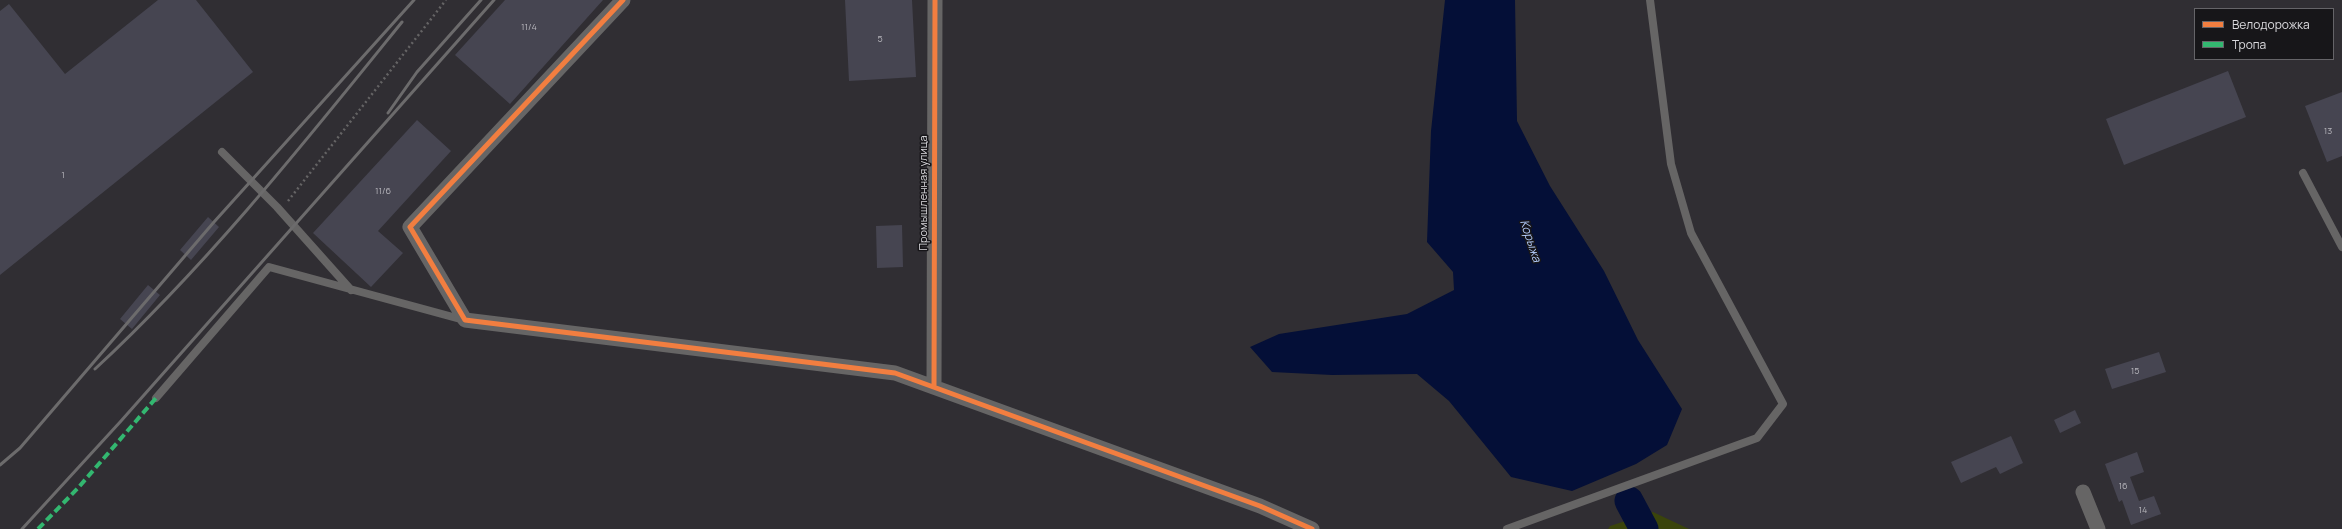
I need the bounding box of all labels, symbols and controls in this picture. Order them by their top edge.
legend [2194,8,2334,60]
text: Велодорожка [2232,16,2310,33]
house number: 11/4 [521,22,537,32]
house number: 5 [877,34,883,44]
text: Тропа [2232,36,2266,53]
house number: 13 [2324,126,2332,136]
street label: Промышленная улица [917,135,931,251]
house number: 1 [61,170,65,180]
house number: 11/6 [375,186,391,196]
water label: Корыжа [1516,218,1544,264]
house number: 15 [2131,366,2139,376]
house number: 16 [2118,481,2128,491]
house number: 14 [2139,505,2147,515]

